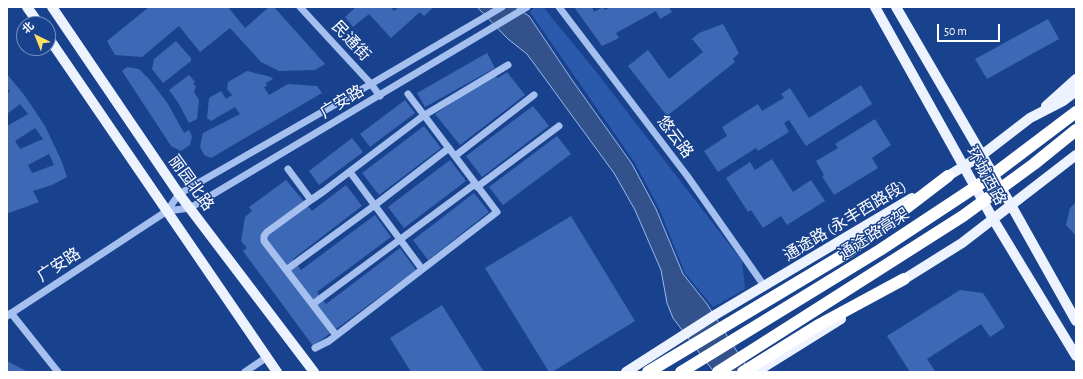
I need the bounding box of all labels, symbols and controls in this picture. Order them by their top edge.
north arrow [16,16,56,56]
scale bar [939,16,1002,42]
street label: 民通街 [328,17,374,65]
text: 北 [20,20,36,35]
text: 50 m [944,25,967,37]
street label: 广安路 [316,81,368,123]
street label: 悠云路 [653,112,697,162]
street label: 环城西路 [962,143,1010,209]
street label: 丽园北路 [164,151,218,215]
street label: 通途路 (永丰西路段) [780,177,910,265]
street label: 通途路高架 [835,204,913,264]
street label: 广安路 [34,244,84,286]

